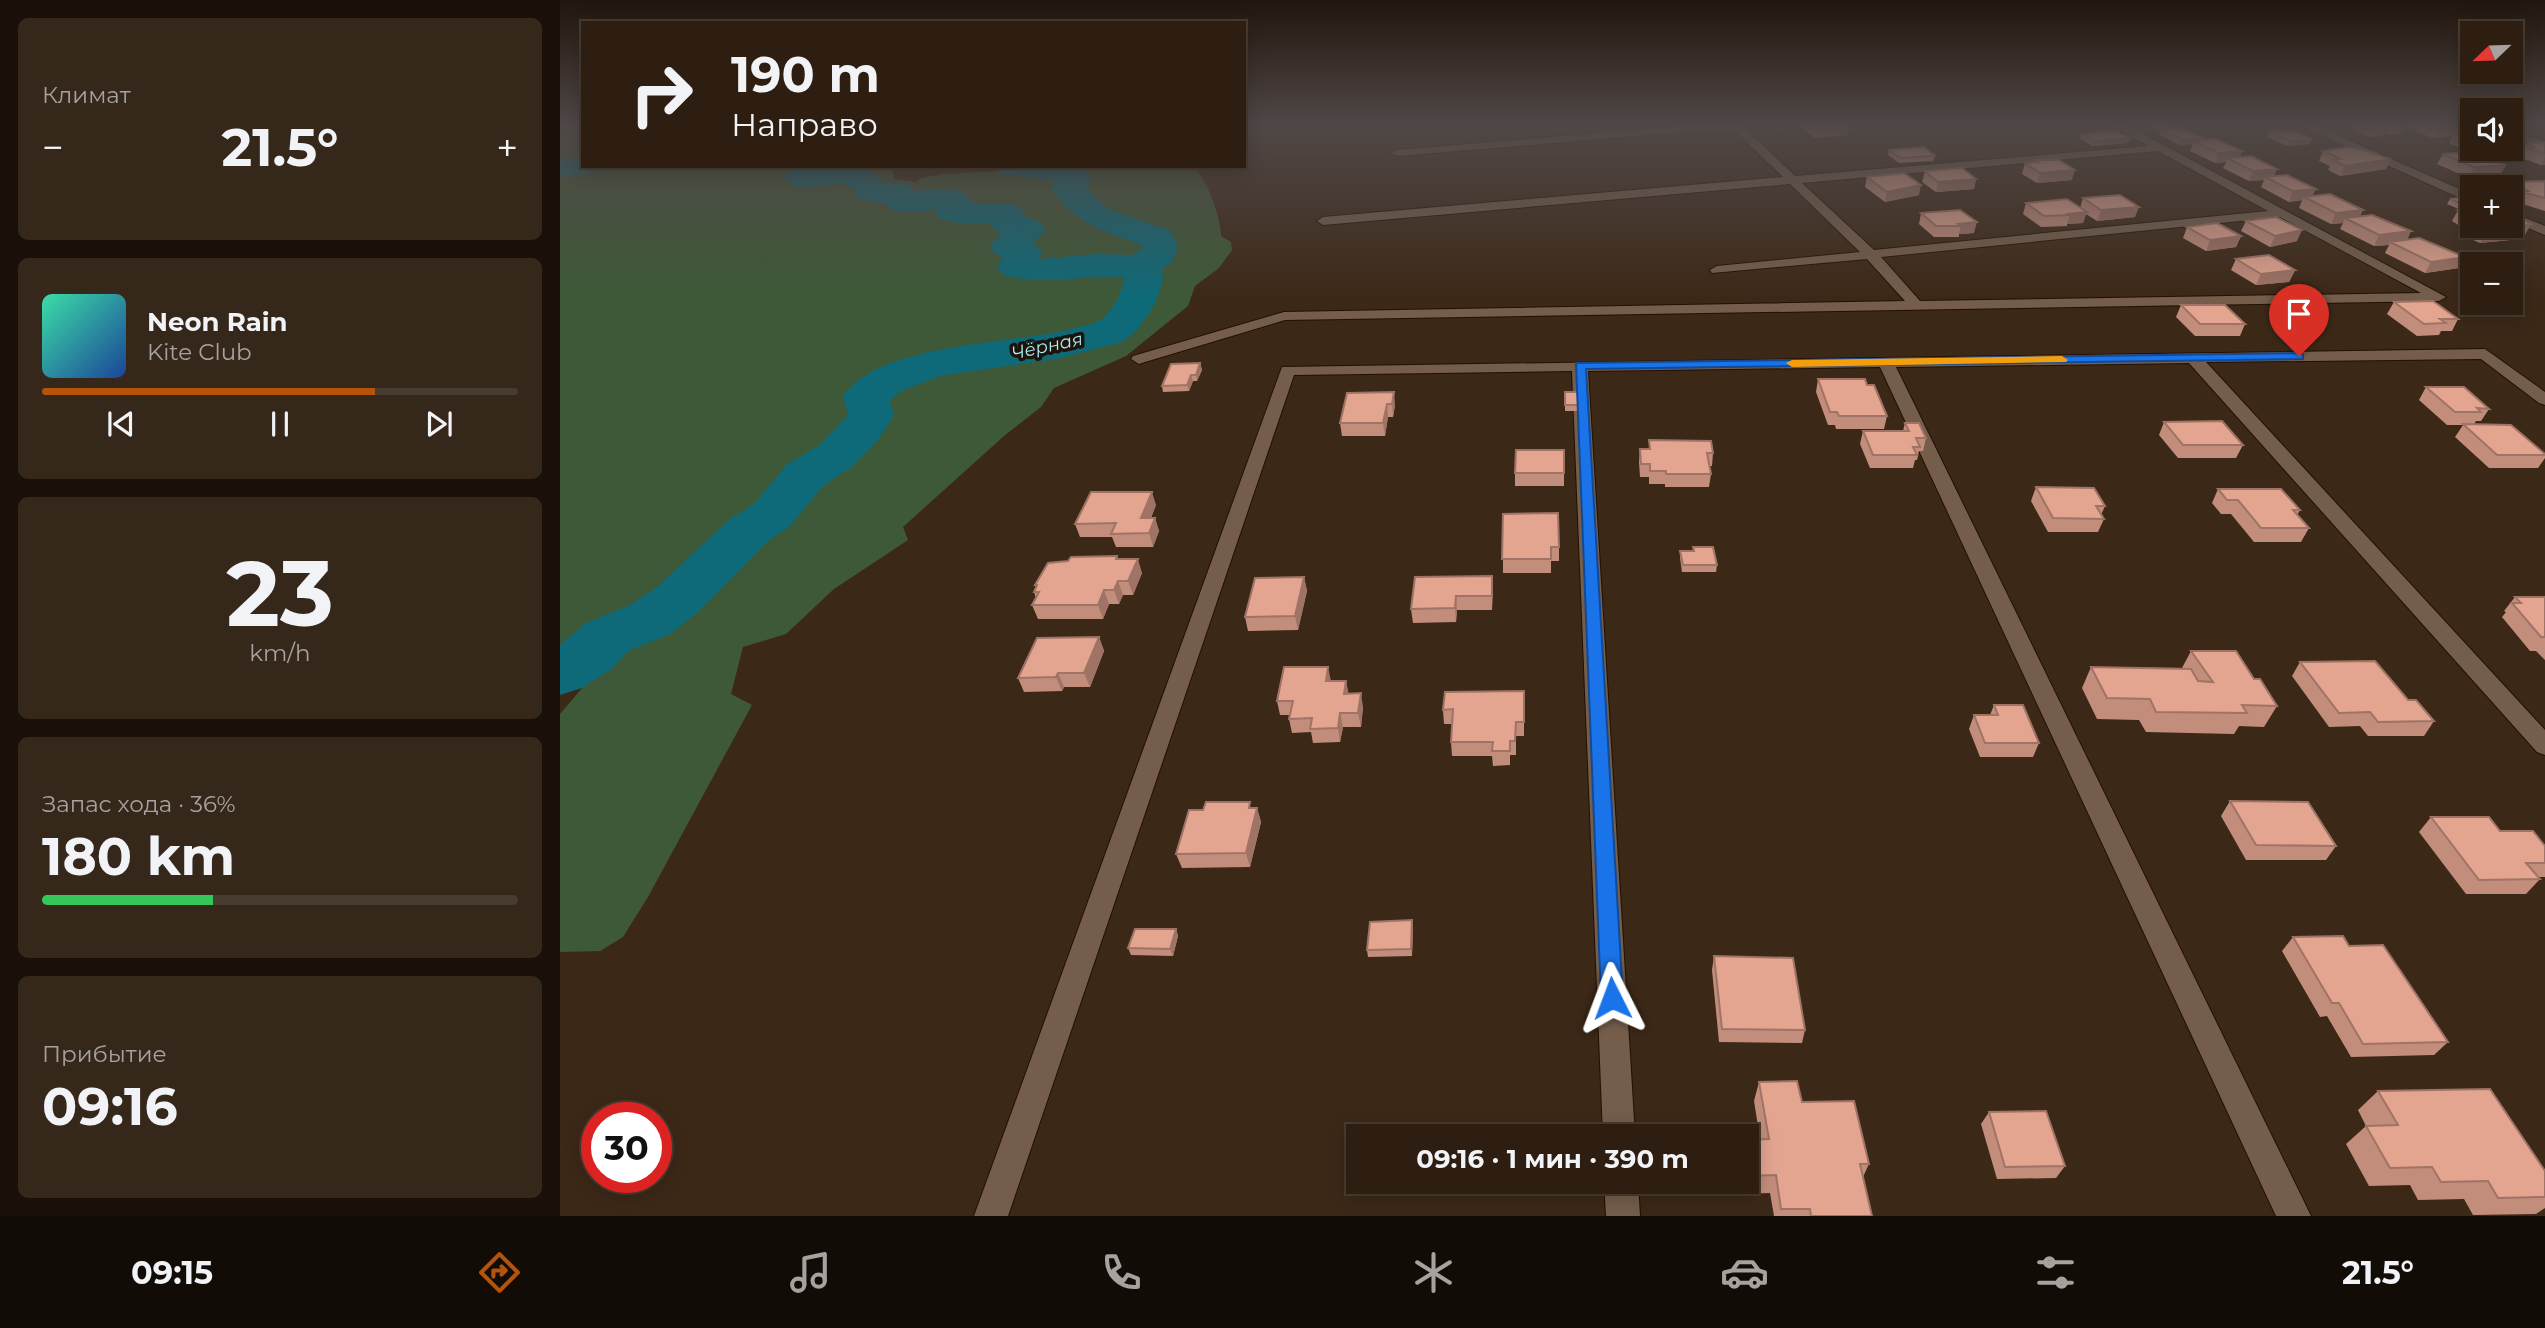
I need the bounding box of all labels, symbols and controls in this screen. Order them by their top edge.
north arrow [2460,21,2524,84]
map controls [2460,21,2523,315]
text: 190 m [731,45,880,104]
icon: right [616,49,707,140]
text: Климат [42,81,131,109]
button: sound [2460,98,2523,161]
text: Направо [731,105,878,144]
text: 21.5° [221,116,339,179]
text: − [42,124,64,171]
text: + [496,124,518,171]
button: + [2460,175,2523,238]
button: − [2460,252,2523,315]
pin [2269,284,2329,356]
icon: arrive [2280,295,2318,333]
text: Neon Rain [147,306,288,338]
water label: Чёрная [1009,328,1085,364]
text: Kite Club [147,338,252,366]
icon: previous [102,405,140,443]
icon: pause [261,405,299,443]
icon: next [420,405,458,443]
text: 23 [226,538,334,649]
text: km/h [249,639,311,667]
text: Запас хода · 36% [42,790,236,818]
text: 180 km [42,825,235,888]
position arrow [1575,961,1649,1035]
text: Прибытие [42,1040,167,1068]
text: 09:16 [42,1075,178,1138]
speed limit sign: 30 [581,1102,672,1193]
text: 09:16 · 1 мин · 390 m [1416,1143,1689,1175]
icon: directions [475,1248,524,1297]
icon: music [786,1248,835,1297]
icon: phone [1097,1248,1146,1297]
icon: climate [1409,1248,1458,1297]
icon: car [1720,1248,1769,1297]
icon: filters [2031,1248,2080,1297]
text: 09:15 [131,1253,213,1292]
text: 21.5° [2342,1253,2414,1292]

